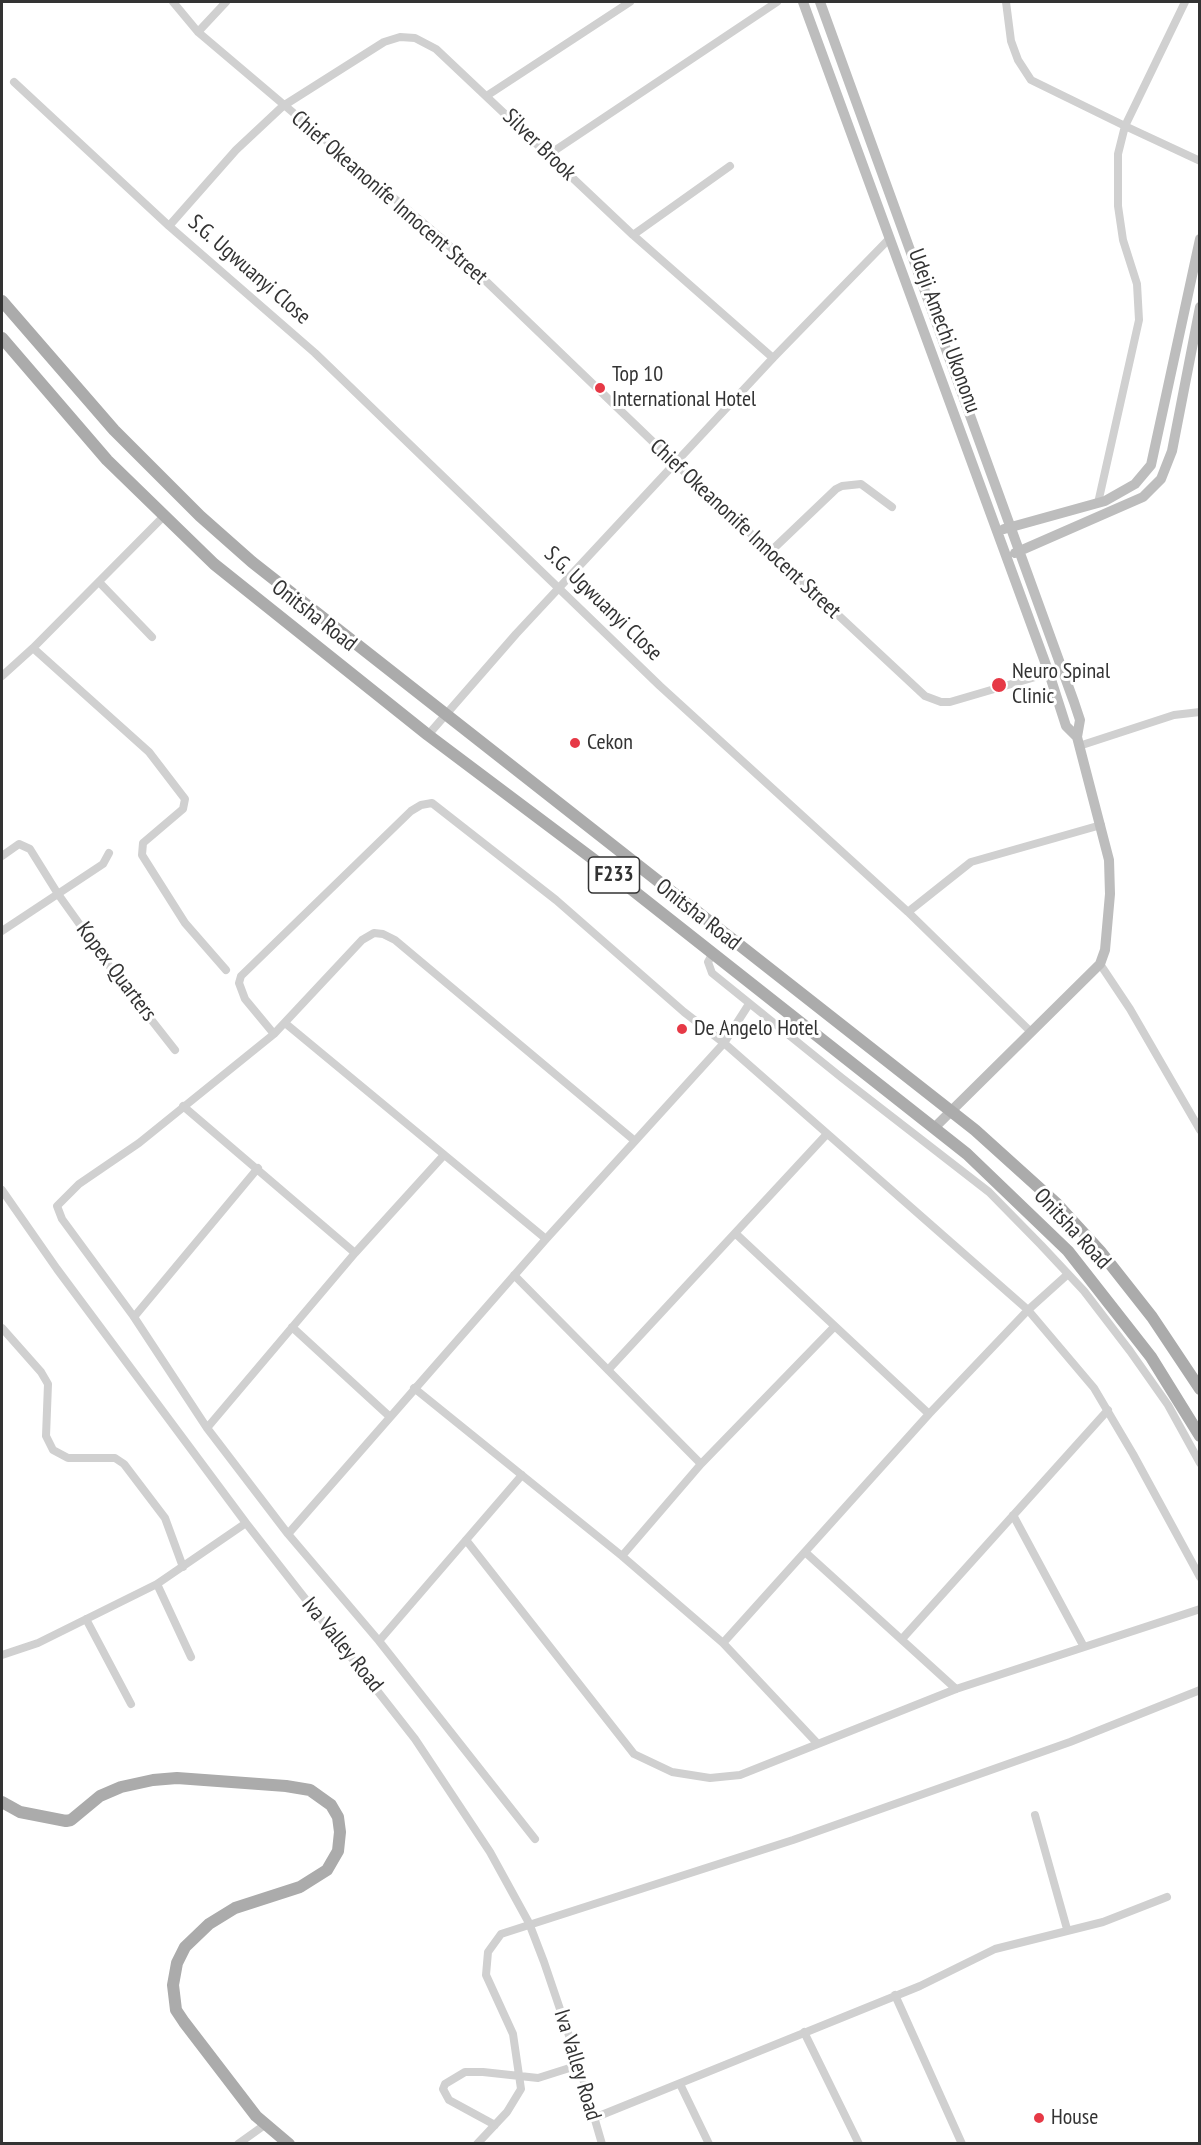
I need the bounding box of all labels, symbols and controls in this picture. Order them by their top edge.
street label: Silver Brook [497,104,581,186]
street label: Chief Okeanonife Innocent Street [285,106,493,290]
street label: S.G. Ugwuanyi Close [182,210,316,330]
street label: Udeji Amechi Ukononu [902,245,986,417]
place label: Top 10 International Hotel [612,362,756,414]
marker: Top 10 International Hotel [593,381,607,395]
street label: Chief Okeanonife Innocent Street [644,434,846,624]
street label: S.G. Ugwuanyi Close [539,541,667,667]
street label: Onitsha Road [266,575,362,657]
place label: Neuro Spinal Clinic [1012,659,1110,710]
marker: Neuro Spinal Clinic [990,676,1008,694]
place label: Cekon [587,730,633,756]
marker: Cekon [568,736,582,750]
road number: F233 [588,857,640,893]
street label: Onitsha Road [650,874,746,956]
street label: Kopex Quarters [70,917,162,1027]
place label: De Angelo Hotel [694,1016,819,1042]
marker: De Angelo Hotel [675,1022,689,1036]
street label: Onitsha Road [1028,1183,1116,1275]
street label: Iva Valley Road [296,1592,388,1698]
street label: Iva Valley Road [548,2006,606,2124]
place label: House [1051,2105,1098,2131]
marker: House [1032,2111,1046,2125]

